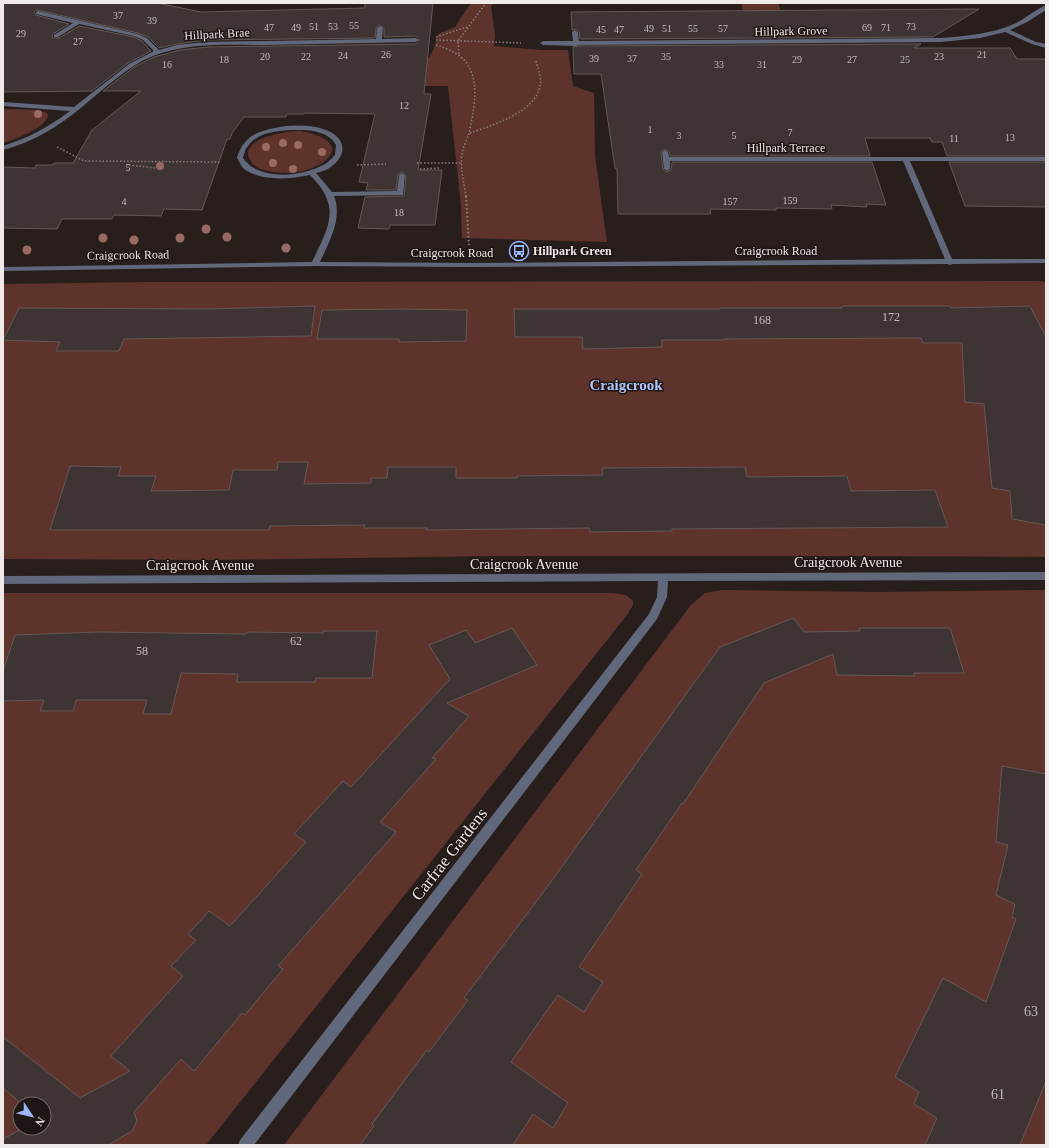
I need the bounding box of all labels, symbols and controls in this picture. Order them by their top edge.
house number: 37 [113,10,123,21]
house number: 39 [147,15,157,26]
house number: 55 [349,20,359,31]
house number: 51 [309,21,319,32]
house number: 53 [328,21,338,32]
house number: 73 [906,21,916,32]
house number: 47 [264,22,274,33]
house number: 49 [291,22,301,33]
house number: 69 [862,22,872,33]
house number: 71 [881,22,891,33]
house number: 49 [644,23,654,34]
house number: 51 [662,23,672,34]
house number: 55 [688,23,698,34]
house number: 57 [718,23,728,34]
street label: Hillpark Grove [754,23,828,39]
house number: 45 [596,24,606,35]
house number: 47 [614,24,624,35]
street label: Hillpark Brae [184,25,250,43]
house number: 29 [16,28,26,39]
house number: 27 [73,36,83,47]
house number: 26 [381,49,391,60]
house number: 21 [977,49,987,60]
house number: 24 [338,50,348,61]
house number: 20 [260,51,270,62]
house number: 22 [301,51,311,62]
house number: 35 [661,51,671,62]
house number: 23 [934,51,944,62]
house number: 39 [589,53,599,64]
house number: 37 [627,53,637,64]
house number: 18 [219,54,229,65]
house number: 29 [792,54,802,65]
house number: 27 [847,54,857,65]
house number: 25 [900,54,910,65]
house number: 16 [162,59,172,70]
house number: 33 [714,59,724,70]
house number: 31 [757,59,767,70]
house number: 12 [399,100,409,111]
house number: 1 [648,124,653,135]
house number: 7 [788,127,793,138]
house number: 3 [677,130,682,141]
house number: 5 [732,130,737,141]
house number: 13 [1005,132,1015,143]
house number: 11 [949,133,959,144]
street label: Hillpark Terrace [747,141,825,155]
house number: 5 [126,162,131,173]
house number: 159 [783,195,798,206]
house number: 4 [122,196,127,207]
house number: 157 [723,196,738,207]
house number: 18 [394,207,404,218]
bus stop icon: Hillpark Green [508,240,530,262]
place label: Hillpark Green [533,244,612,258]
street label: Craigcrook Road [735,244,817,258]
street label: Craigcrook Road [411,246,493,260]
street label: Craigcrook Road [87,247,169,263]
house number: 172 [882,310,900,324]
house number: 168 [753,313,771,327]
district label: Craigcrook [589,377,663,393]
street label: Craigcrook Avenue [794,555,902,570]
street label: Craigcrook Avenue [470,557,578,572]
street label: Craigcrook Avenue [146,558,254,573]
house number: 62 [290,634,302,648]
house number: 58 [136,644,148,658]
street label: Carfrae Gardens [407,804,491,904]
house number: 63 [1024,1004,1038,1019]
house number: 61 [991,1087,1005,1102]
north arrow [12,1096,52,1136]
text: N [33,1115,47,1128]

